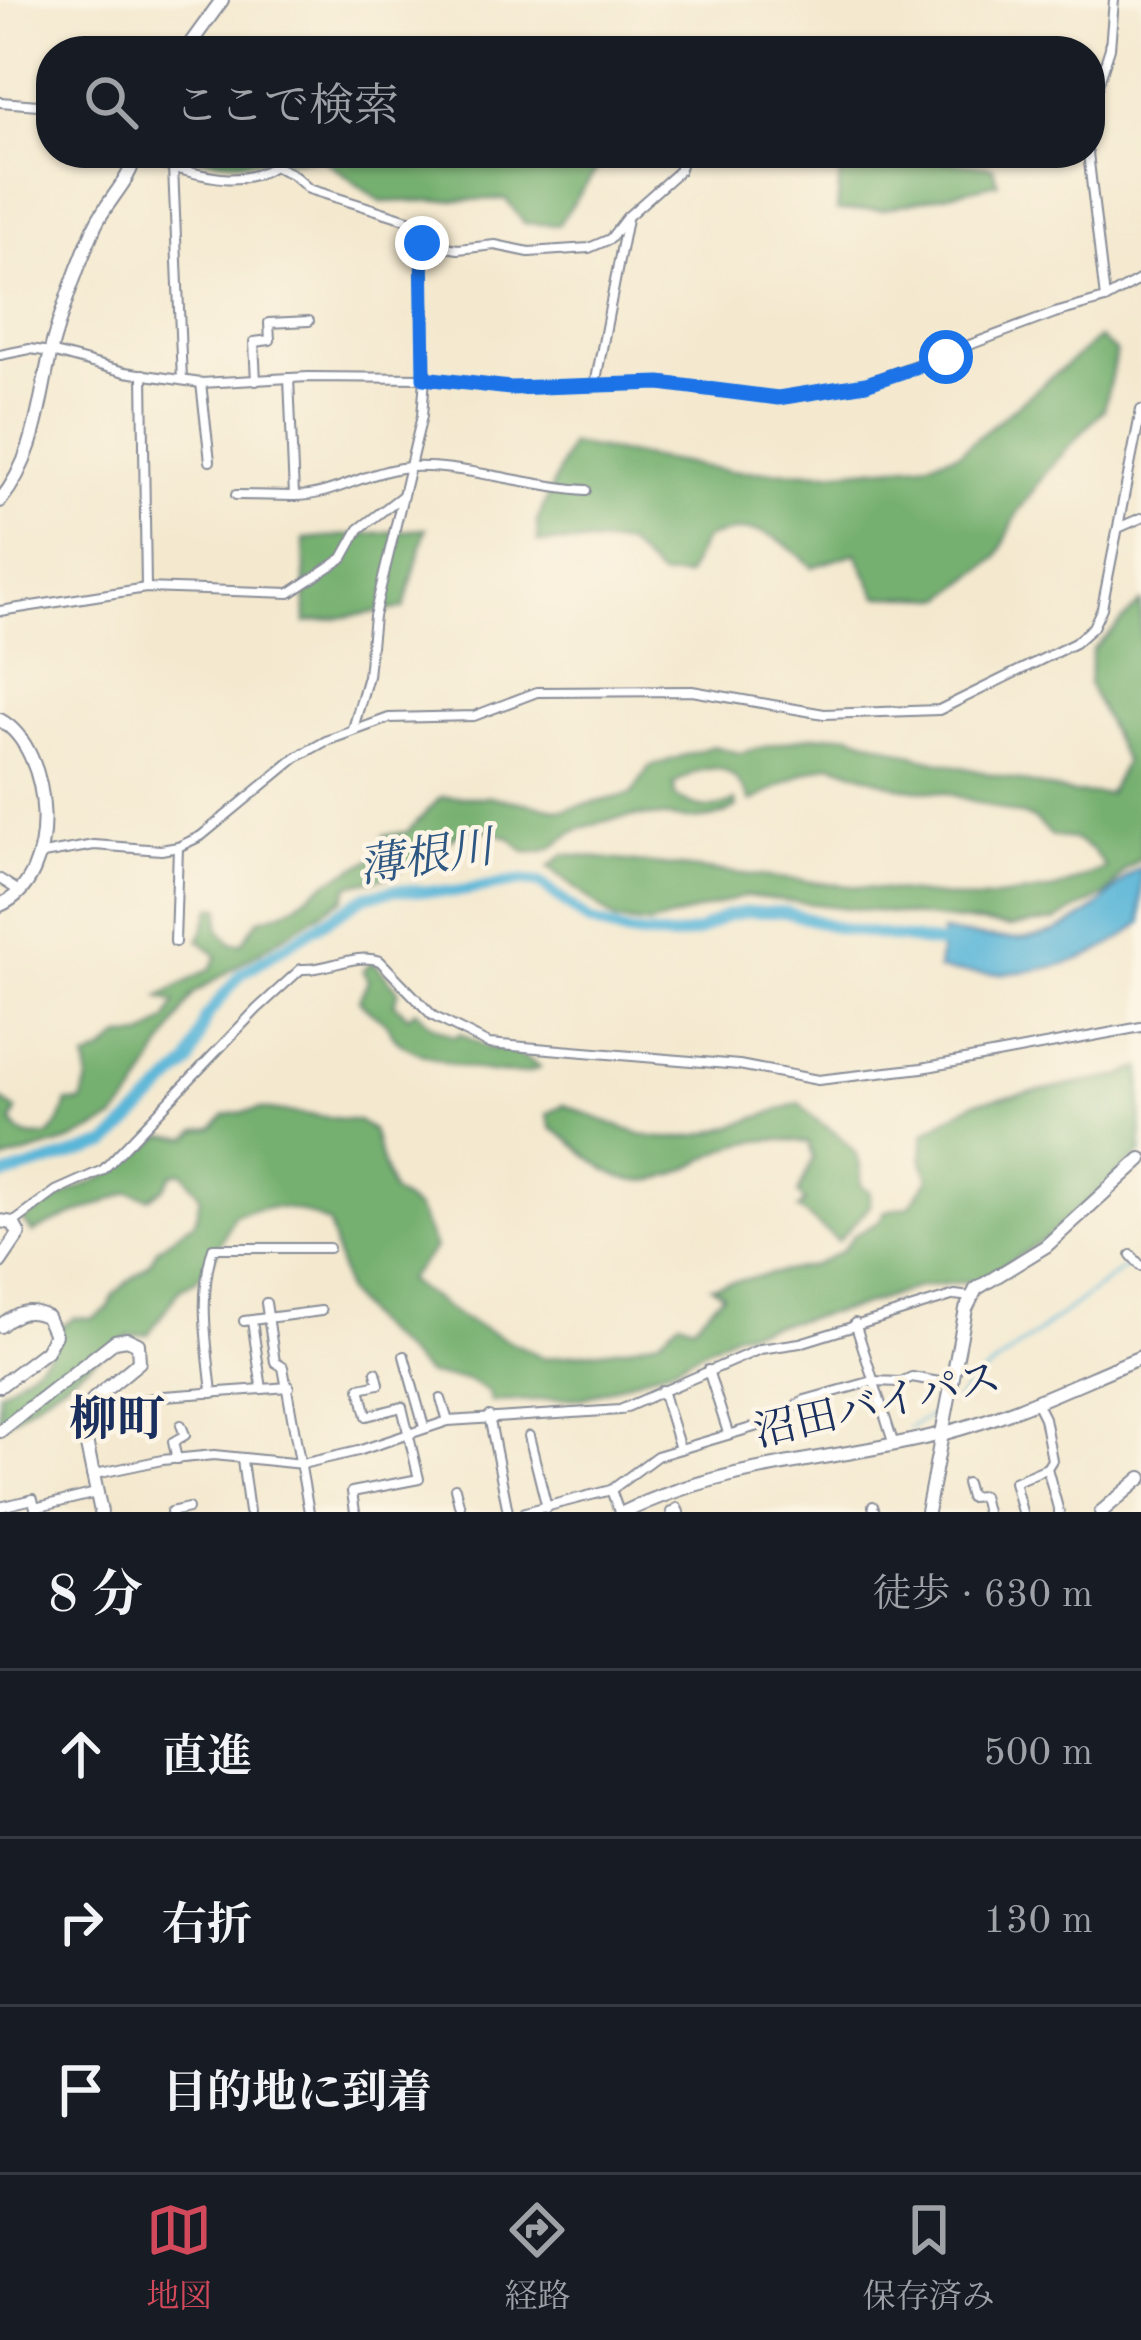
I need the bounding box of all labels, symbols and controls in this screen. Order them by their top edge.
search box [36,36,1105,168]
icon: search [78,69,144,135]
text: ここで検索 [174,86,399,131]
route end [395,216,449,270]
route start [919,330,973,384]
water label: 薄根川 [355,822,501,893]
street label: 沼田バイパス [750,1355,1005,1456]
district label: 柳町 [69,1394,165,1446]
text: 8 分 [48,1572,143,1623]
text: 徒歩 · 630 m [872,1576,1093,1615]
icon: ahead [48,1721,114,1787]
text: 500 m [983,1734,1093,1773]
text: 直進 [162,1737,252,1782]
icon: right [48,1889,114,1955]
text: 130 m [983,1902,1093,1941]
text: 右折 [162,1905,252,1950]
icon: arrive [48,2057,114,2123]
text: 目的地に到着 [162,2073,432,2118]
tab: 地図 [146,2197,212,2319]
tab: 経路 [504,2197,570,2319]
tab: 保存済み [863,2197,995,2319]

